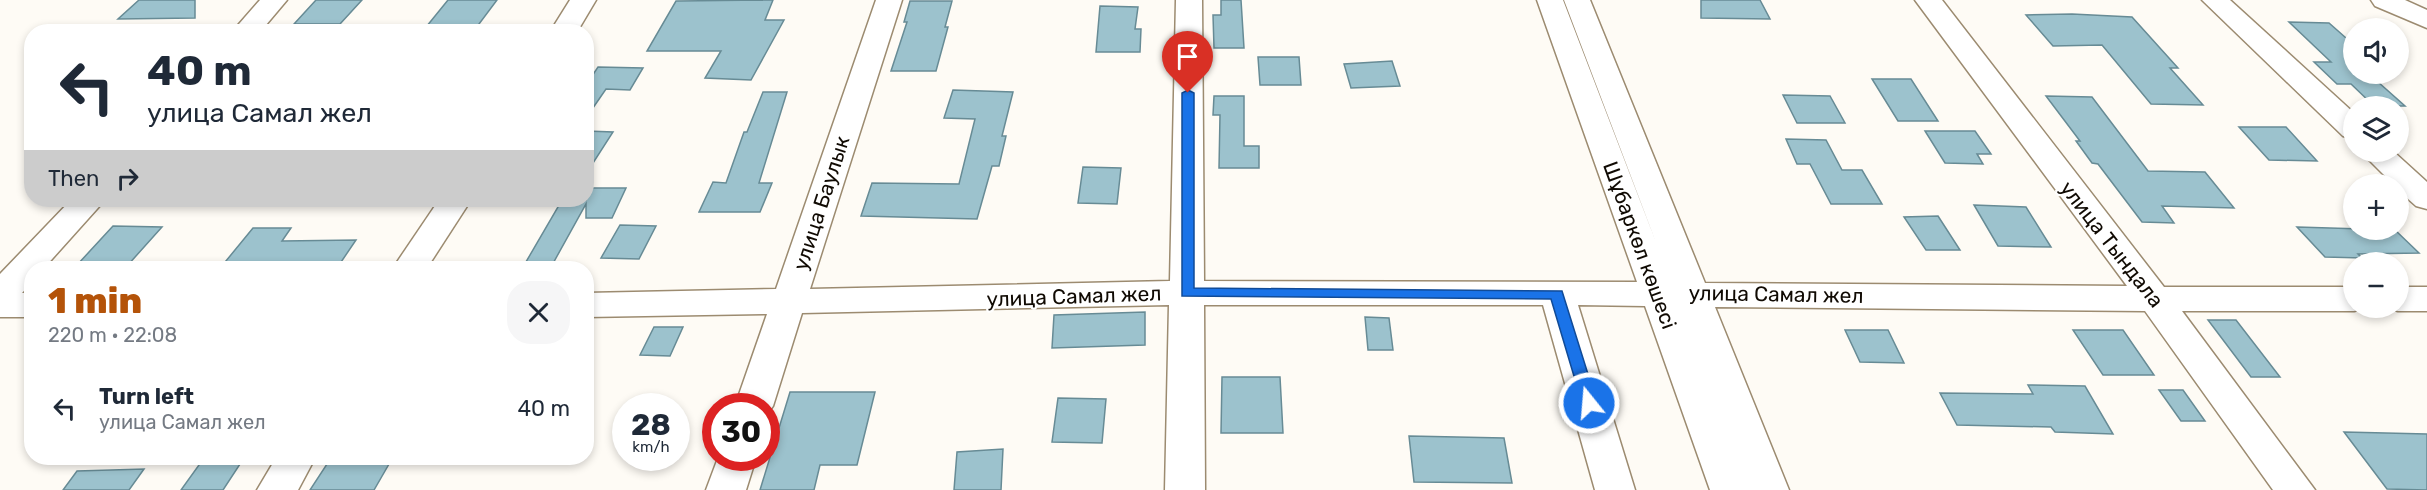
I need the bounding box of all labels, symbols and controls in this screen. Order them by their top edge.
map controls [2343,18,2409,318]
button: sound [2343,18,2409,84]
pin [1162,31,1213,93]
icon: arrive [1171,40,1204,73]
text: 40 m [147,46,252,96]
icon: left [48,48,126,126]
button: layers [2343,96,2409,162]
text: улица Самал жел [147,97,372,129]
street label: улица Баулык [788,133,854,273]
street label: Шұбаркөл көшесі [1598,158,1682,332]
icon: right [111,162,144,195]
text: Then [48,165,99,192]
button: + [2343,174,2409,240]
street label: улица Тындала [2055,176,2169,312]
button: − [2343,252,2409,318]
text: 1 min [48,279,142,322]
street label: улица Самал жел [986,280,1162,312]
street label: улица Самал жел [1688,280,1864,308]
button: close [507,281,570,344]
text: 220 m · 22:08 [48,323,177,347]
position arrow [1557,371,1621,435]
text: Turn left [99,383,194,410]
icon: left [48,392,81,425]
speed limit sign: 30 [702,393,780,471]
text: 40 m [517,395,570,422]
text: 28 [631,407,671,443]
text: улица Самал жел [99,410,266,434]
text: km/h [632,438,670,456]

